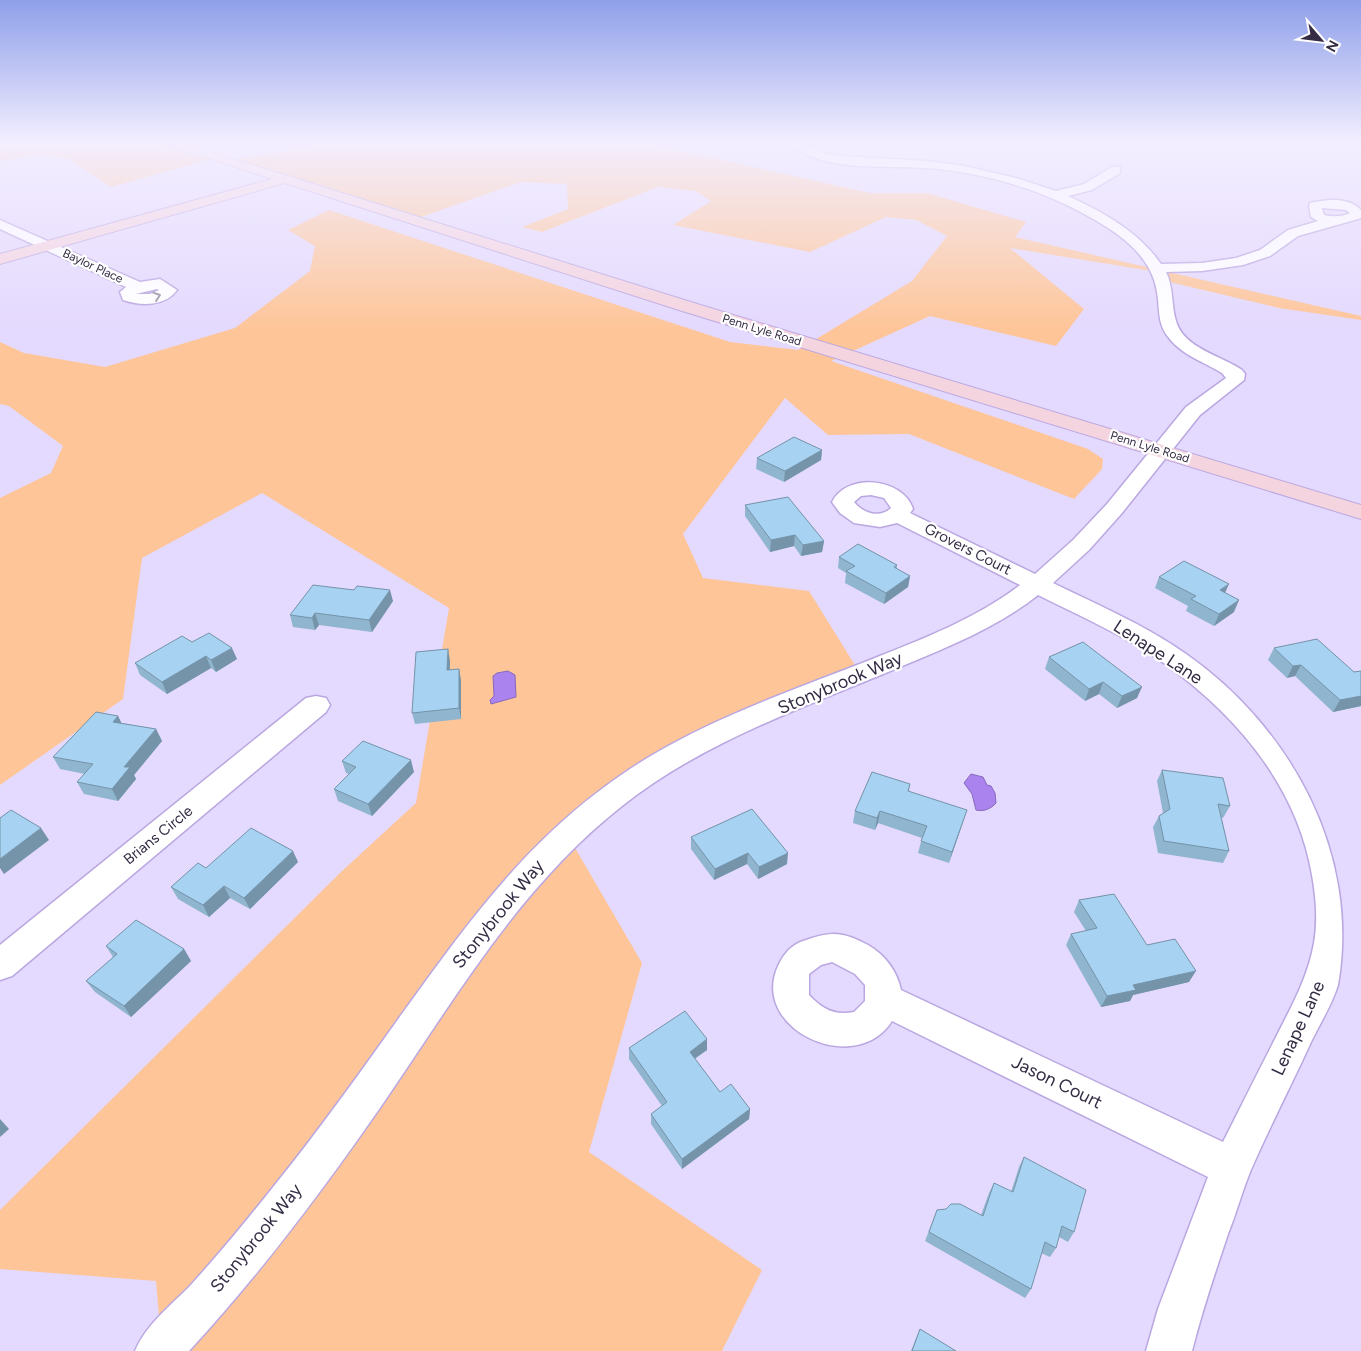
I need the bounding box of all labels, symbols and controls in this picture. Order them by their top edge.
north arrow [1296,15,1346,65]
text: N [1322,37,1342,55]
street label: Baylor Place [61,246,126,286]
one-way arrow [153,292,161,302]
street label: Penn Lyle Road [721,311,803,349]
street label: Penn Lyle Road [1109,428,1191,466]
street label: Grovers Court [922,519,1015,579]
street label: Lenape Lane [1109,615,1207,689]
street label: Stonybrook Way [774,647,906,719]
street label: Brians Circle [120,802,196,868]
street label: Stonybrook Way [447,855,549,973]
street label: Lenape Lane [1267,977,1330,1079]
street label: Jason Court [1008,1051,1106,1113]
street label: Stonybrook Way [205,1179,307,1297]

